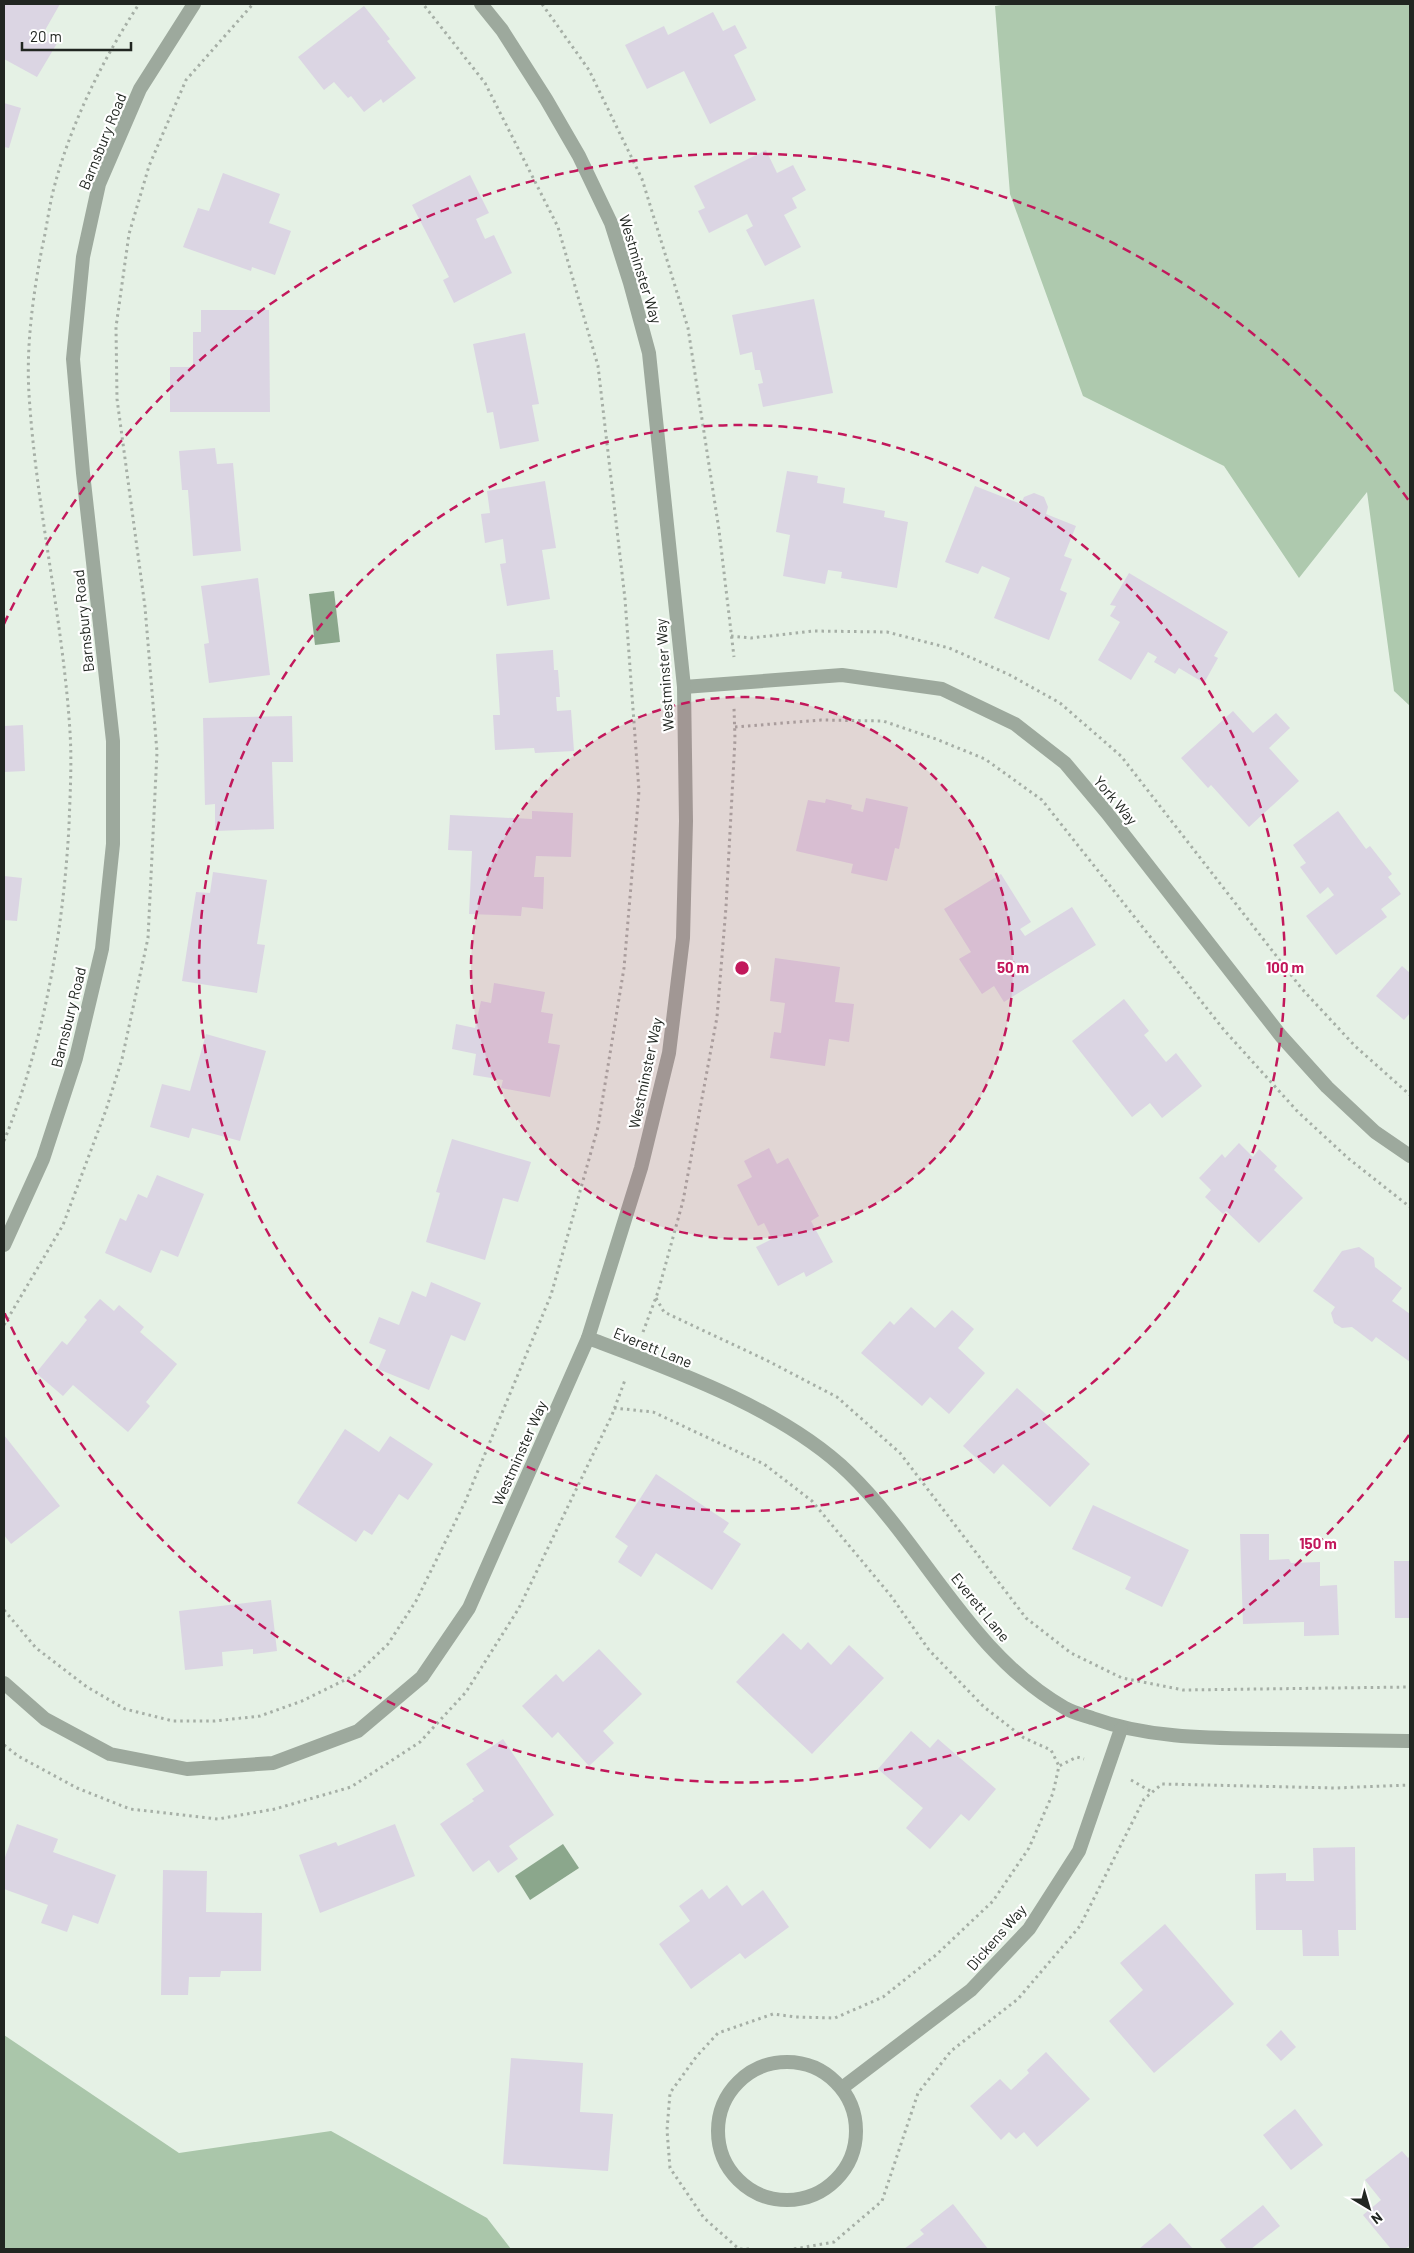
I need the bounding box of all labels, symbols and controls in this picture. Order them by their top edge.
scale bar [22,20,131,52]
text: 20 m [30,27,62,45]
street label: Barnsbury Road [74,90,130,192]
street label: Westminster Way [616,212,666,326]
street label: Barnsbury Road [69,569,97,673]
street label: Westminster Way [651,618,677,732]
street label: York Way [1090,772,1142,828]
text: 50 m [997,958,1029,976]
text: 100 m [1266,958,1304,976]
centre of rings [733,959,751,977]
street label: Barnsbury Road [47,965,89,1069]
street label: Westminster Way [624,1016,666,1130]
street label: Everett Lane [611,1323,695,1371]
street label: Westminster Way [488,1398,550,1508]
text: 150 m [1299,1534,1337,1552]
street label: Everett Lane [948,1569,1014,1645]
street label: Dickens Way [963,1900,1030,1974]
north arrow [1344,2183,1394,2233]
text: N [1368,2209,1386,2228]

